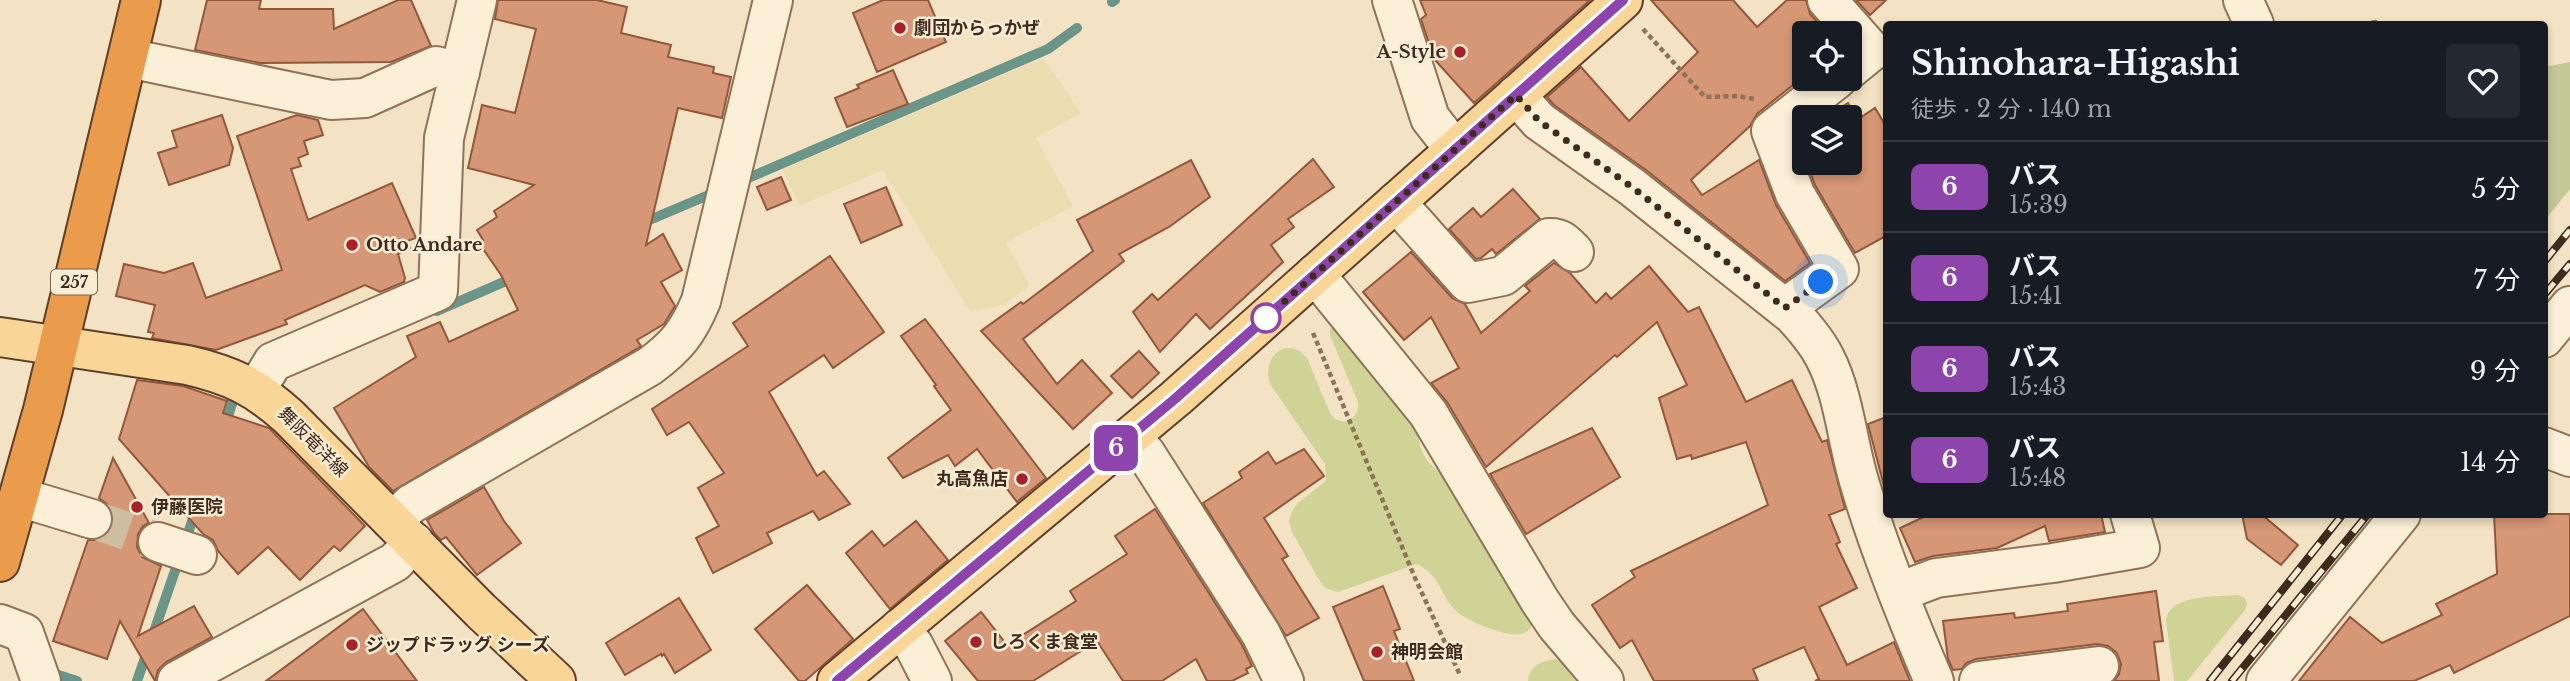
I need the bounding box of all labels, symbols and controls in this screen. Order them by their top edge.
place label: 劇団からっかぜ [914,17,1040,39]
marker: 劇団からっかぜ [892,20,908,36]
map controls [1792,21,1862,175]
button: locate [1792,21,1862,91]
place label: A-Style [1376,41,1446,63]
text: Shinohara-Higashi [1911,43,2240,84]
marker: A-Style [1452,44,1468,60]
button: heart [2446,44,2520,118]
text: 徒歩 · 2 分 · 140 m [1911,95,2112,123]
button: layers [1792,105,1862,175]
text: バス [2009,159,2061,191]
text: 6 [1941,172,1958,201]
text: 5 分 [2472,173,2520,205]
text: 15:39 [2009,191,2068,219]
place label: Otto Andare [366,234,483,256]
marker: Otto Andare [344,237,360,253]
text: バス [2009,250,2061,282]
text: 6 [1941,263,1958,292]
your location [1803,264,1838,299]
text: 7 分 [2473,264,2520,296]
road number: 257 [51,270,97,294]
text: 15:41 [2009,282,2063,310]
unlabelled marker [1251,303,1281,333]
text: バス [2009,341,2061,373]
text: 6 [1941,354,1958,383]
text: 9 分 [2470,355,2520,387]
text: 15:43 [2009,373,2067,401]
street label: 舞阪竜洋線 [273,402,353,482]
line badge: 6 [1093,425,1139,471]
text: バス [2009,432,2061,464]
text: 6 [1108,433,1124,462]
text: 6 [1941,445,1958,474]
text: 14 分 [2460,446,2520,478]
text: 15:48 [2009,464,2066,492]
place label: 丸高魚店 [936,468,1008,490]
marker: 丸高魚店 [1014,471,1030,487]
place label: 伊藤医院 [151,496,223,518]
marker: 伊藤医院 [129,499,145,515]
place label: しろくま食堂 [990,631,1098,653]
place label: ジップドラッグ シーズ [366,634,550,656]
marker: しろくま食堂 [968,634,984,650]
marker: ジップドラッグ シーズ [344,637,360,653]
place label: 神明会館 [1391,641,1463,663]
marker: 神明会館 [1369,644,1385,660]

